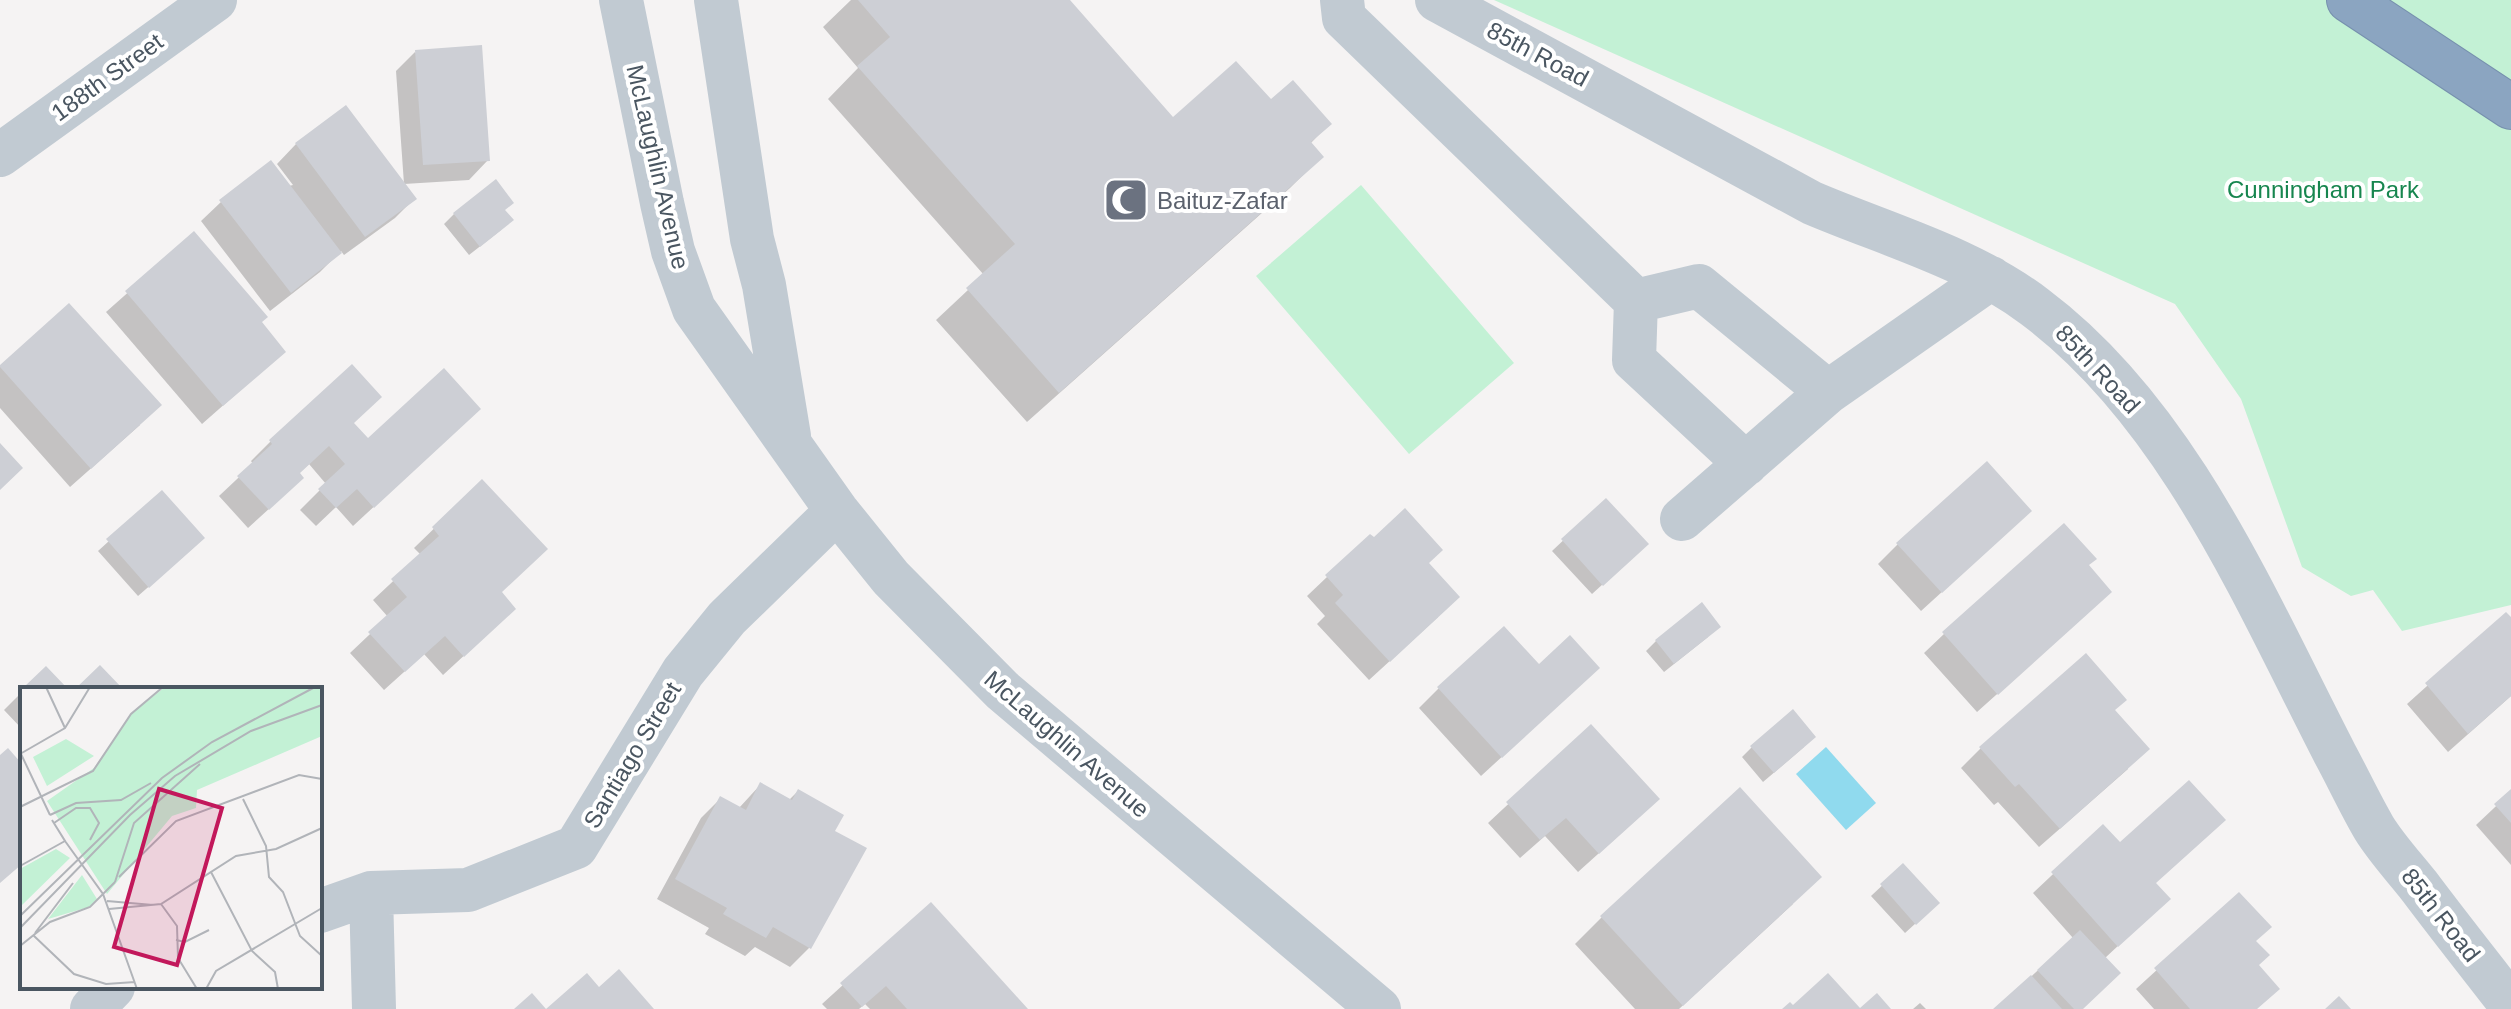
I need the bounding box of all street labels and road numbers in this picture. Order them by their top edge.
street label: 85th Road [1483,16,1593,92]
street label: 188th Street [46,27,168,126]
street label: McLaughlin Avenue [621,62,695,272]
street label: 85th Road [2050,319,2146,419]
street label: McLaughlin Avenue [979,665,1155,823]
street label: Santiago Street [578,677,686,833]
street label: 85th Road [2396,863,2486,967]

